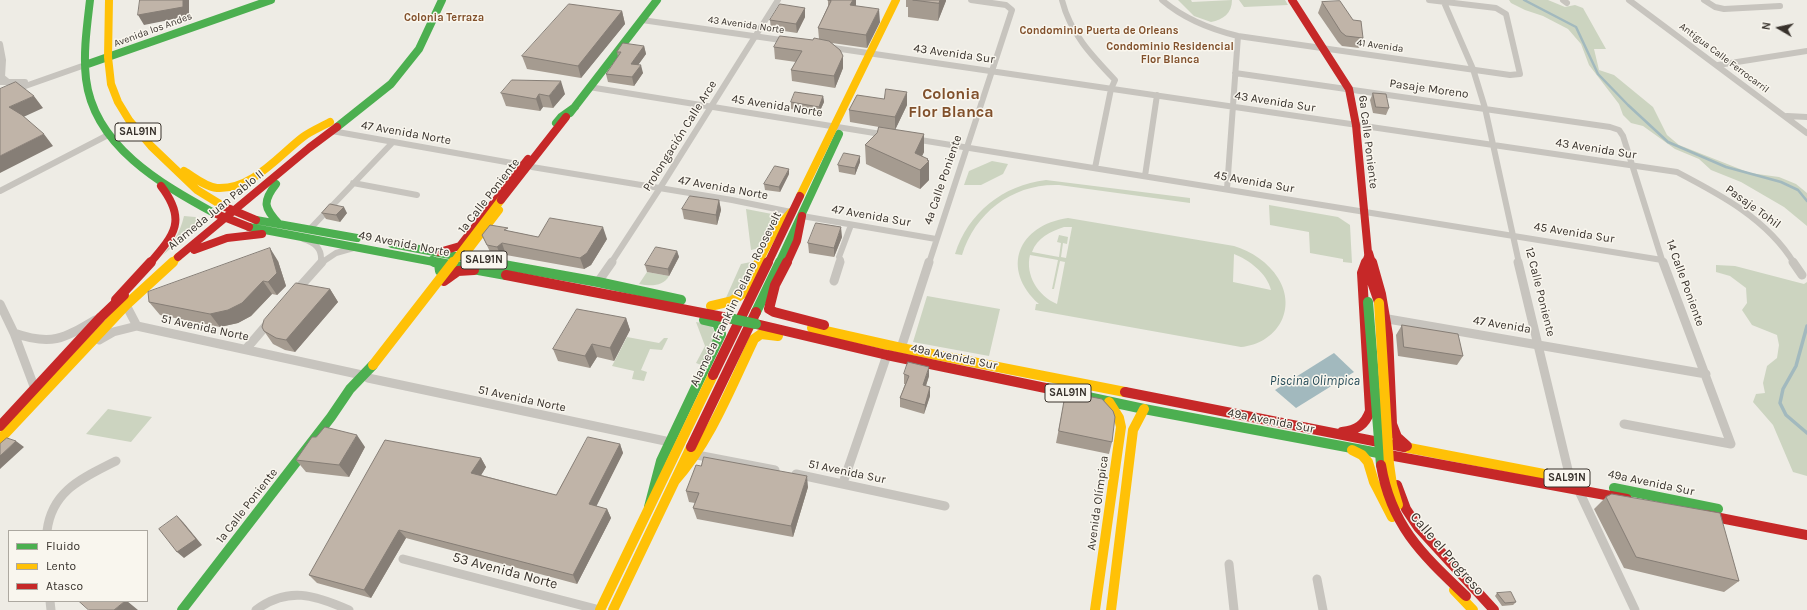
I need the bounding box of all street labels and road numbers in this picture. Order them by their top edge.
street label: Avenida los Andes [112,10,194,50]
street label: 43 Avenida Norte [707,14,785,36]
street label: Antigua Calle Ferrocarril [1677,20,1771,96]
street label: 41 Avenida [1356,37,1404,55]
street label: 43 Avenida Sur [913,41,995,67]
street label: Pasaje Moreno [1388,76,1470,102]
street label: Prolongación Calle Arce [640,78,720,194]
street label: 43 Avenida Sur [1234,88,1316,116]
street label: 45 Avenida Norte [730,92,824,120]
street label: 6a Calle Poniente [1355,94,1381,190]
street label: 47 Avenida Norte [360,118,452,148]
road number: SAL91N [115,123,161,141]
street label: 4a Calle Poniente [921,133,965,227]
street label: 43 Avenida Sur [1555,135,1637,163]
street label: 1a Calle Poniente [455,156,523,236]
street label: Alameda Juan Pablo II [165,167,267,253]
street label: 45 Avenida Sur [1213,168,1295,196]
street label: 47 Avenida Norte [677,173,769,203]
street label: Pasaje Tohil [1723,182,1783,232]
street label: 47 Avenida Sur [830,202,912,230]
street label: Alameda Franklin Delano Roosevelt [687,209,785,389]
street label: 45 Avenida Sur [1533,220,1615,246]
street label: 49 Avenida Norte [357,228,451,260]
street label: 14 Calle Poniente [1663,238,1707,328]
street label: 12 Calle Poniente [1522,246,1558,338]
road number: SAL91N [461,251,507,269]
street label: 51 Avenida Norte [160,312,250,344]
street label: 47 Avenida [1472,313,1532,337]
street label: 49a Avenida Sur [909,341,999,373]
street label: 51 Avenida Norte [477,383,567,415]
road number: SAL91N [1045,384,1091,402]
street label: 49a Avenida Sur [1226,406,1316,436]
street label: Avenida Olímpica [1084,455,1112,551]
street label: 51 Avenida Sur [807,457,887,487]
street label: 1a Calle Poniente [213,466,281,546]
street label: 49a Avenida Sur [1606,467,1696,499]
road number: SAL91N [1544,469,1590,487]
street label: Calle el Progreso [1406,509,1488,599]
street label: 53 Avenida Norte [451,549,559,593]

